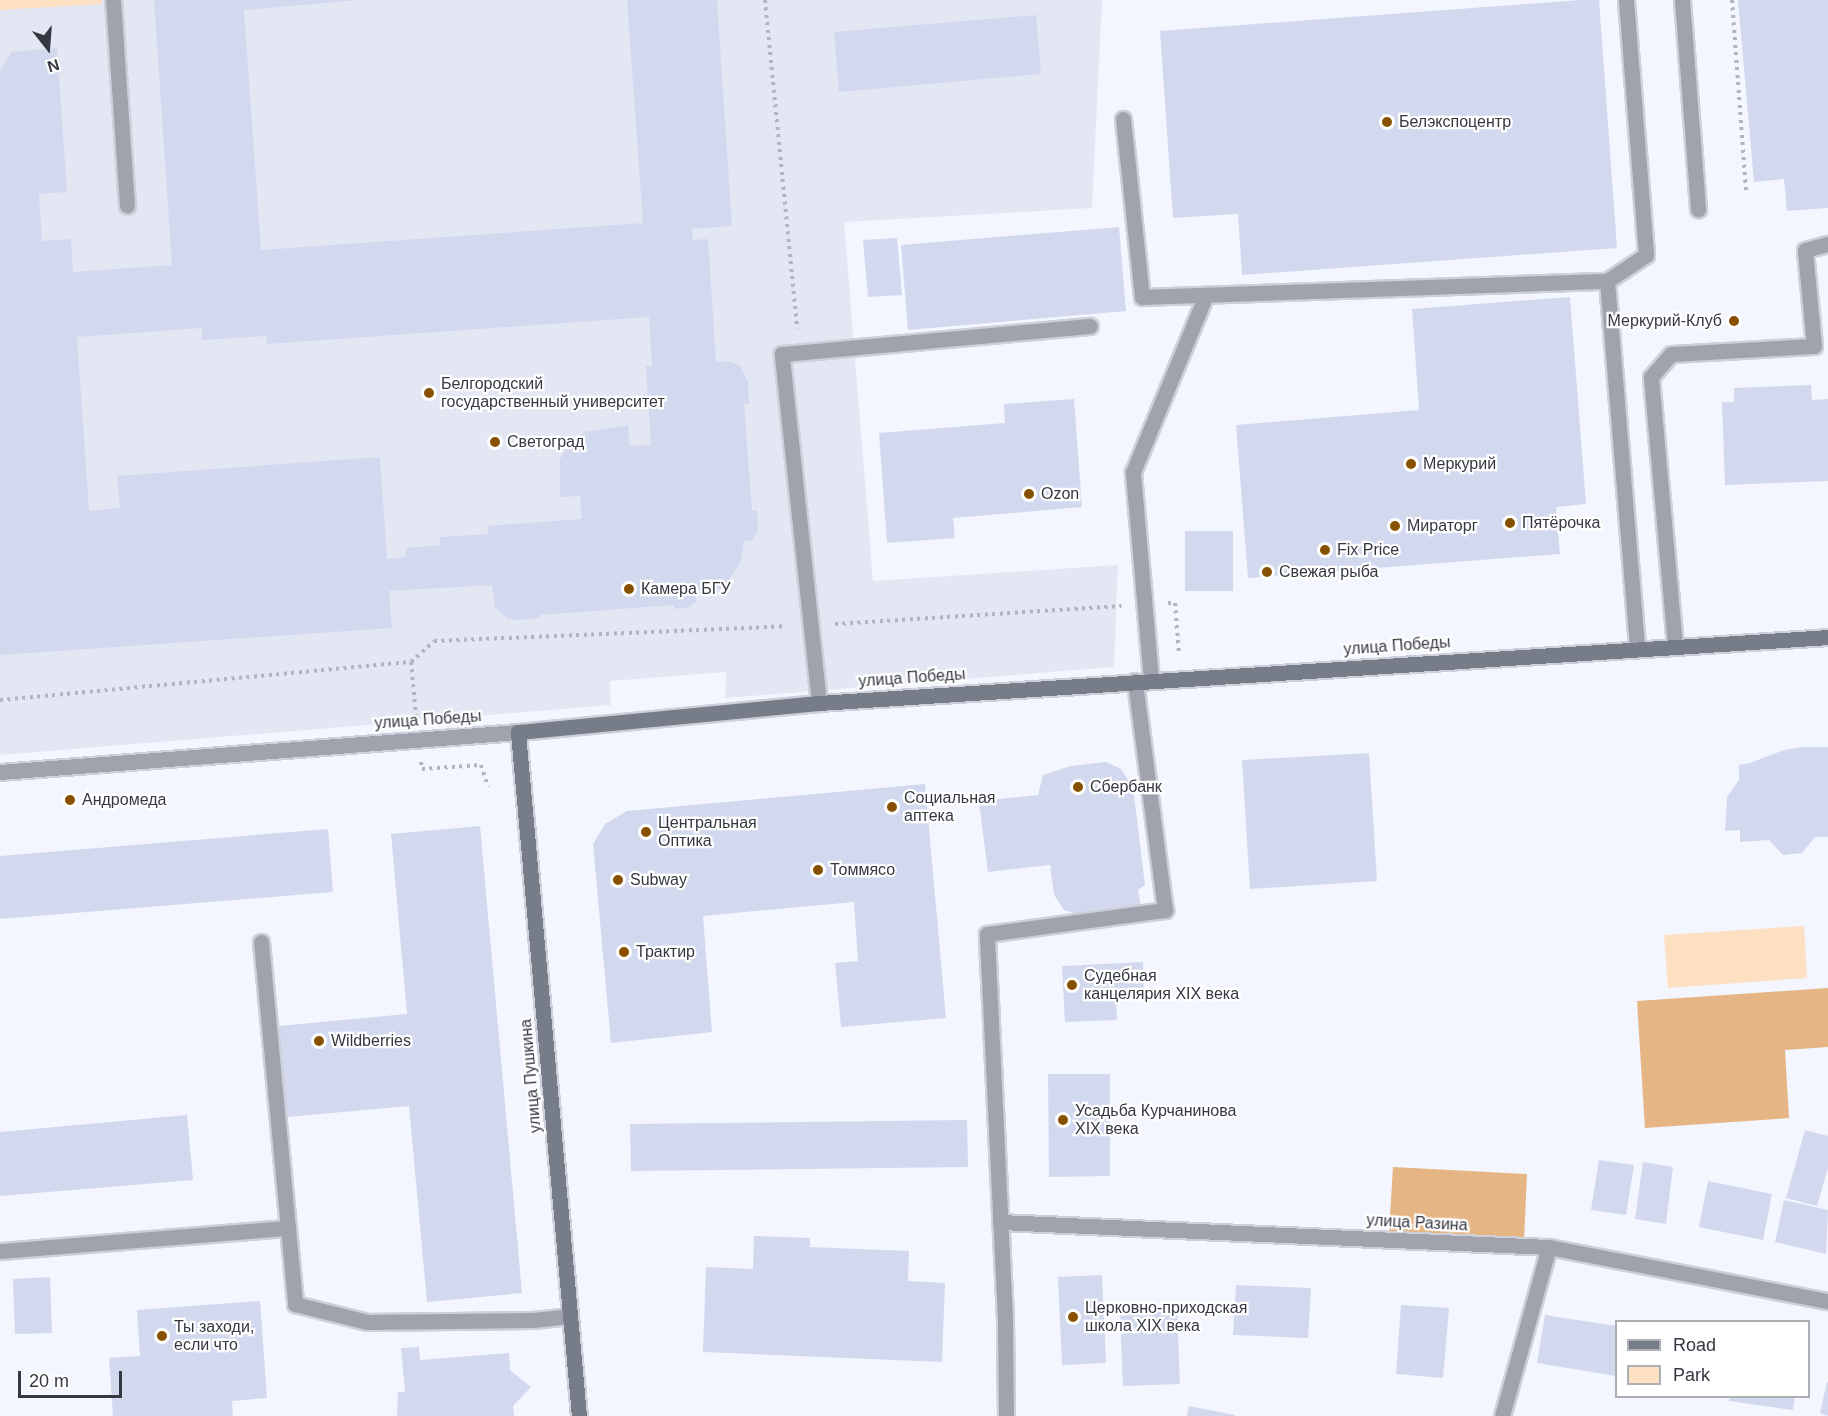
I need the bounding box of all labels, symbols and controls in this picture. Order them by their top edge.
north arrow [18,18,78,78]
text: N [45,56,61,76]
place label: Белэкспоцентр [1399,112,1511,132]
marker: Белэкспоцентр [1380,115,1394,129]
place label: Меркурий-Клуб [1608,311,1722,331]
marker: Меркурий-Клуб [1727,314,1741,328]
place label: Белгородский государственный университет [441,374,665,412]
marker: Белгородский государственный университет [422,386,436,400]
place label: Светоград [507,432,584,452]
marker: Светоград [488,435,502,449]
place label: Меркурий [1423,454,1496,474]
marker: Меркурий [1404,457,1418,471]
place label: Ozon [1041,484,1079,504]
marker: Ozon [1022,487,1036,501]
place label: Пятёрочка [1522,513,1600,533]
place label: Мираторг [1407,516,1477,536]
marker: Пятёрочка [1503,516,1517,530]
marker: Мираторг [1388,519,1402,533]
place label: Fix Price [1337,540,1399,560]
marker: Fix Price [1318,543,1332,557]
place label: Свежая рыба [1279,562,1378,582]
marker: Свежая рыба [1260,565,1274,579]
place label: Камера БГУ [641,579,731,599]
marker: Камера БГУ [622,582,636,596]
street label: улица Победы [1343,633,1451,659]
street label: улица Победы [858,665,966,691]
street label: улица Победы [374,707,482,733]
place label: Сбербанк [1090,777,1162,797]
marker: Сбербанк [1071,780,1085,794]
place label: Социальная аптека [904,788,996,826]
place label: Андромеда [82,790,166,810]
marker: Андромеда [63,793,77,807]
marker: Социальная аптека [885,800,899,814]
place label: Центральная Оптика [658,813,757,851]
marker: Центральная Оптика [639,825,653,839]
place label: Томмясо [830,860,895,880]
marker: Томмясо [811,863,825,877]
place label: Subway [630,870,687,890]
marker: Subway [611,873,625,887]
place label: Трактир [636,942,695,962]
marker: Трактир [617,945,631,959]
place label: Судебная канцелярия XIX века [1084,966,1239,1004]
marker: Судебная канцелярия XIX века [1065,978,1079,992]
street label: улица Пушкина [516,1018,546,1134]
place label: Wildberries [331,1031,411,1051]
marker: Wildberries [312,1034,326,1048]
place label: Усадьба Курчанинова XIX века [1075,1101,1236,1139]
marker: Усадьба Курчанинова XIX века [1056,1113,1070,1127]
street label: улица Разина [1366,1211,1468,1235]
place label: Церковно-приходская школа XIX века [1085,1298,1247,1336]
marker: Церковно-приходская школа XIX века [1066,1310,1080,1324]
place label: Ты заходи, если что [174,1317,254,1355]
legend [1615,1320,1810,1398]
marker: Ты заходи, если что [155,1329,169,1343]
text: Road [1673,1335,1716,1355]
scale bar [21,1359,124,1397]
text: Park [1673,1365,1710,1385]
text: 20 m [29,1371,69,1391]

